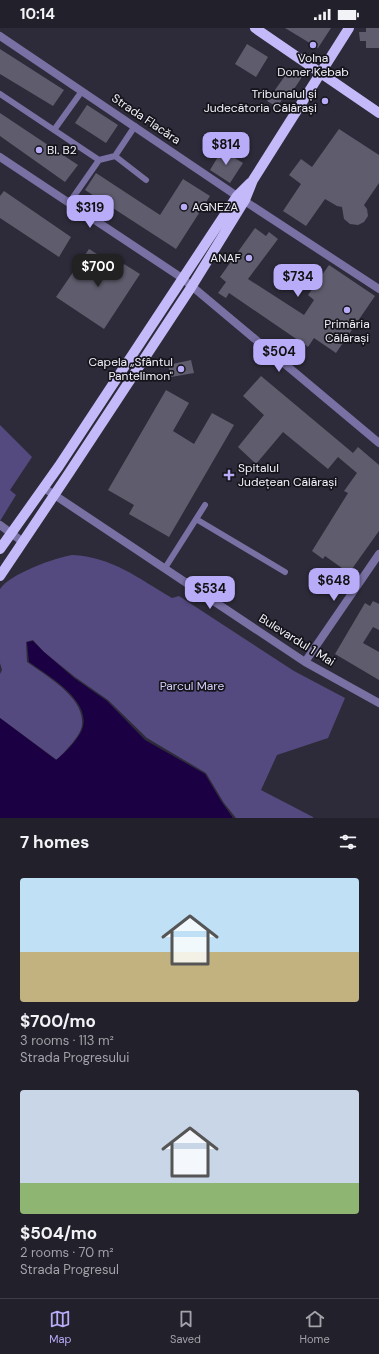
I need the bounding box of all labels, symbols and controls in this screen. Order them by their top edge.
text: 10:14 [20,4,55,24]
marker: Volna Doner Kebab [308,40,318,50]
place label: Volna Doner Kebab [277,50,349,80]
place label: Tribunalul și Judecătoria Călărași [204,86,317,116]
street label: Strada Flacăra [108,90,184,148]
marker: Tribunalul și Judecătoria Călărași [320,96,330,106]
pin: $814 [202,132,250,166]
text: $814 [211,136,241,153]
place label: Bl. B2 [47,142,77,158]
marker: Bl. B2 [34,145,44,155]
pin: $319 [66,195,114,229]
text: $319 [76,199,104,216]
place label: AGNEZA [192,199,238,215]
marker: AGNEZA [179,202,189,212]
place label: ANAF [210,250,242,266]
marker: ANAF [244,253,254,263]
pin: $700 [74,254,122,288]
text: $700 [81,258,115,275]
pin: $734 [274,264,322,298]
text: $734 [283,268,313,285]
marker: Primăria Călărași [342,305,352,315]
place label: Primăria Călărași [324,316,370,346]
pin: $504 [255,339,303,373]
text: $504 [262,343,296,360]
place label: Capela „Sfântul Pantelimon" [88,354,173,384]
marker: Capela „Sfântul Pantelimon" [176,364,186,374]
place label: Spitalul Județean Călărași [238,460,337,490]
marker: Spitalul Județean Călărași [223,469,235,481]
pin: $648 [310,568,358,602]
text: $648 [318,572,350,589]
pin: $534 [186,576,234,610]
text: $534 [194,580,226,597]
street label: Bulevardul 1 Mai [256,610,338,670]
park label: Parcul Mare [160,678,225,694]
text: 7 homes [20,831,89,853]
icon: filters [337,831,359,853]
icon: home [154,904,226,976]
text: $700/mo [20,1010,96,1032]
text: 3 rooms · 113 m² [20,1032,114,1049]
text: Strada Progresului [20,1049,129,1066]
icon: home [154,1116,226,1188]
text: $504/mo [20,1222,97,1244]
text: 2 rooms · 70 m² [20,1244,114,1261]
text: Strada Progresul [20,1261,119,1278]
tab: Map [49,1308,71,1346]
tab: Saved [170,1308,201,1346]
tab: Home [300,1308,330,1346]

